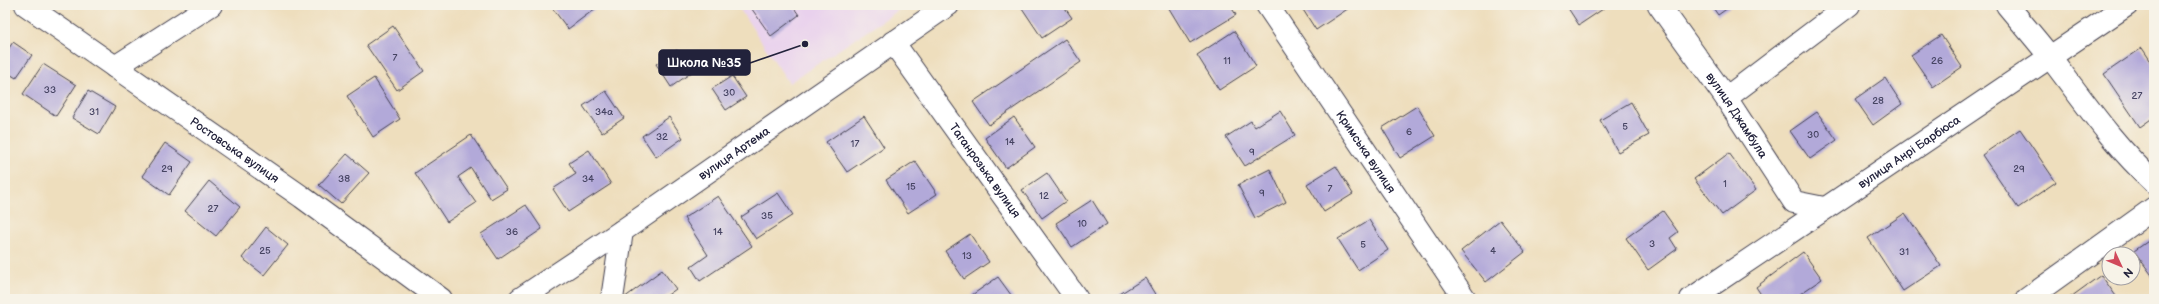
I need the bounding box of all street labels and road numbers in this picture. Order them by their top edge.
street label: вулиця Джамбула [1703,70,1771,161]
street label: Кримська вулиця [1333,108,1399,196]
street label: вулиця Анрі Барбюса [1855,112,1963,192]
street label: Ростовська вулиця [187,114,282,186]
street label: Таганрозька вулиця [946,120,1024,221]
street label: вулиця Артема [696,123,773,183]

